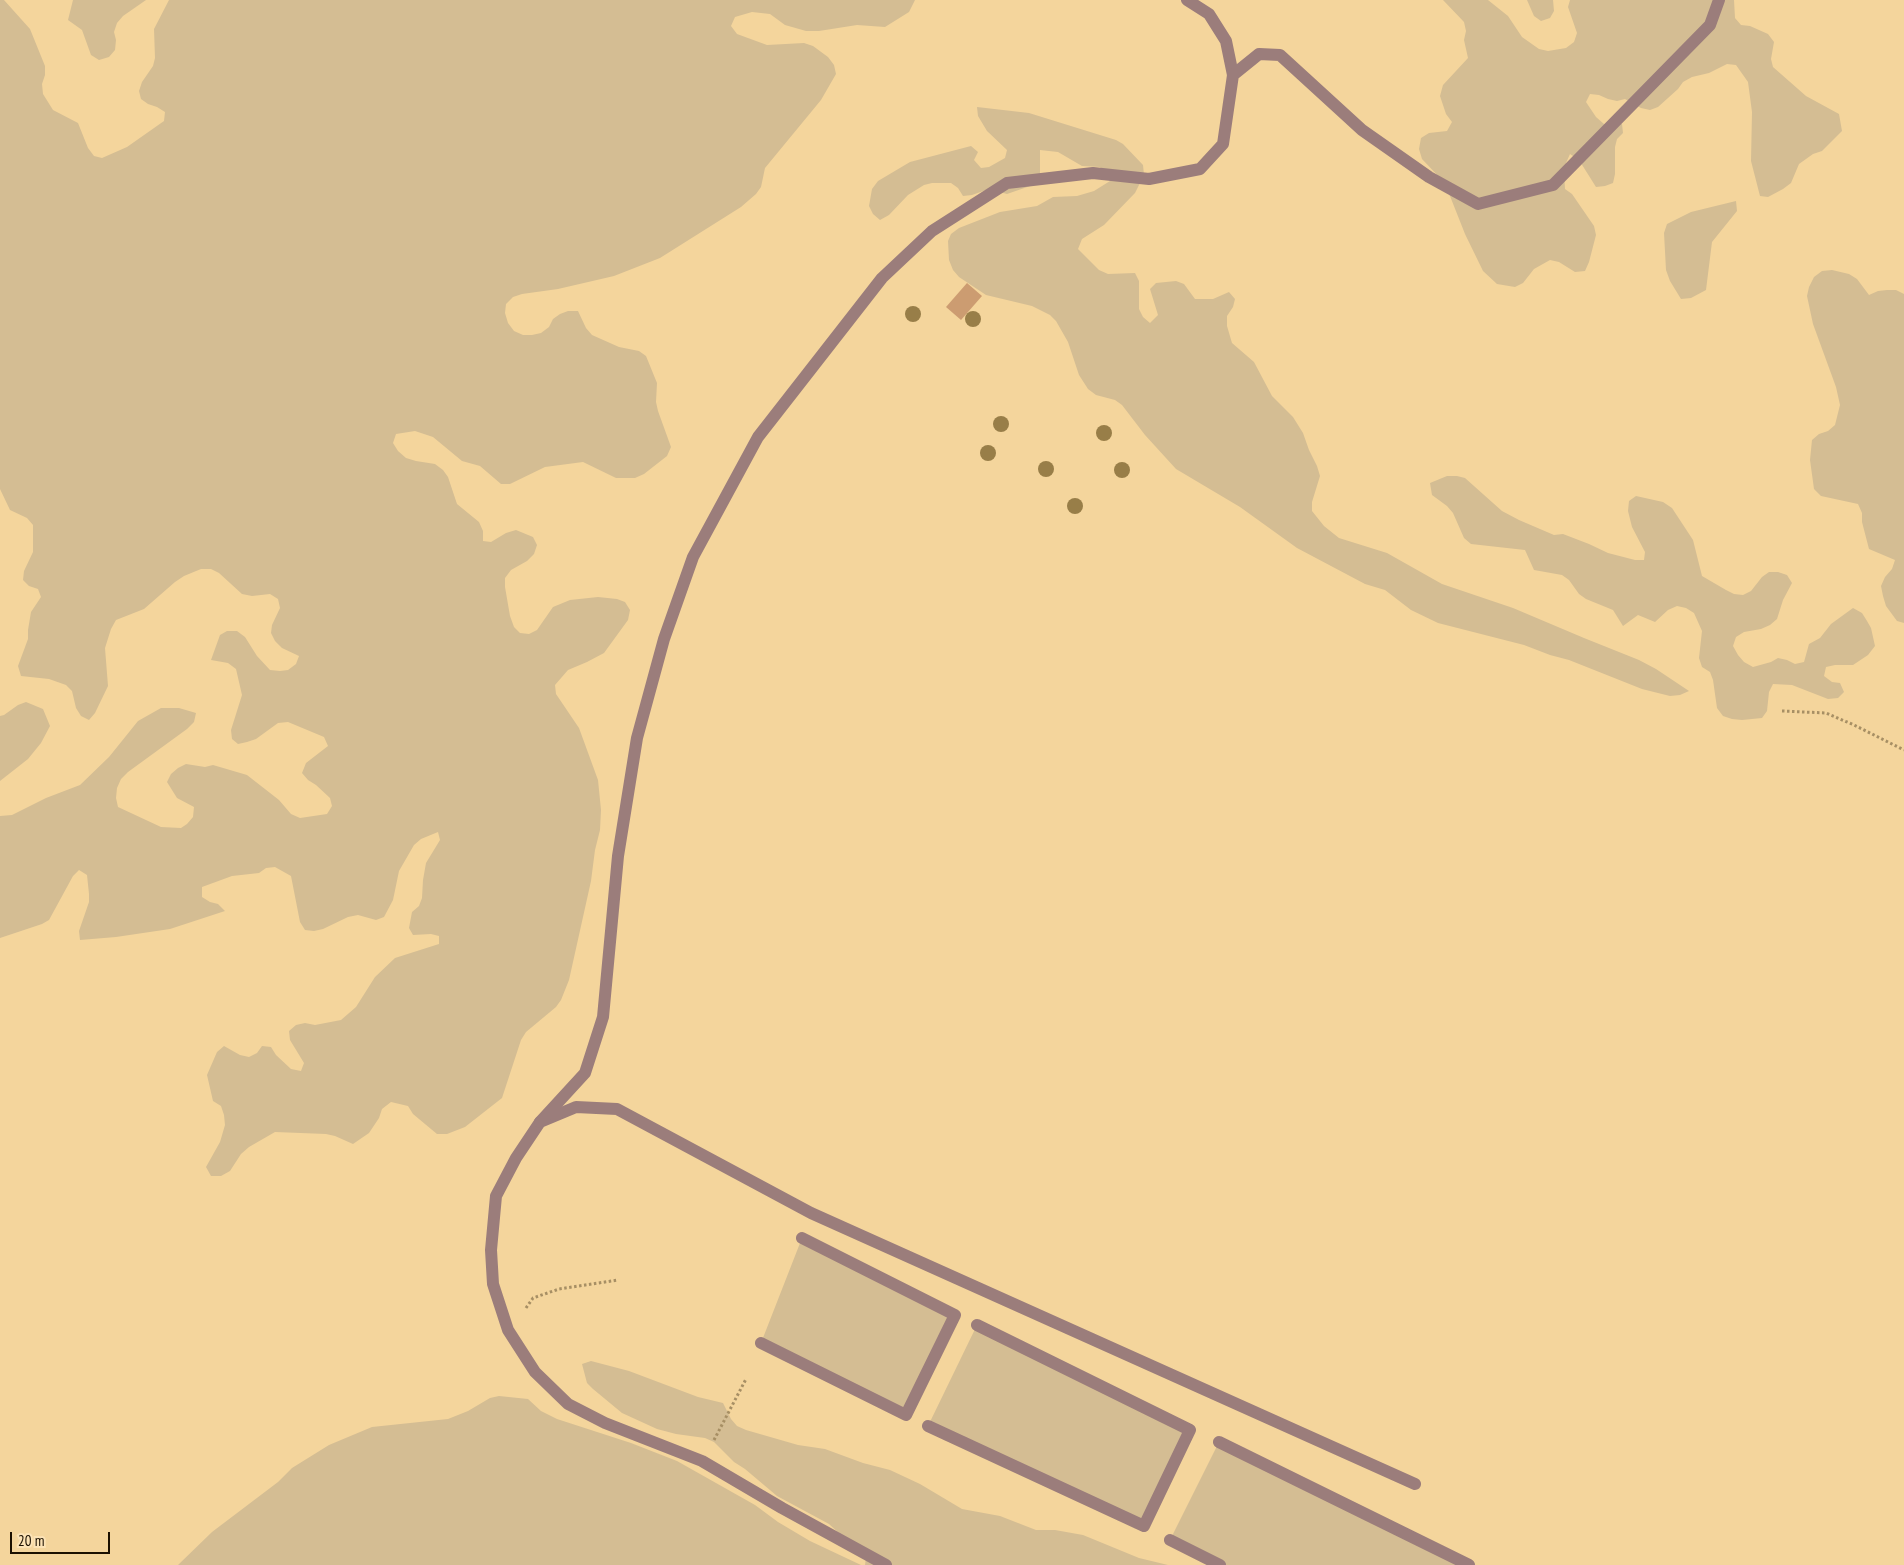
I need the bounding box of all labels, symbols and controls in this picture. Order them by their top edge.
scale bar [12,1522,112,1554]
text: 20 m [18,1531,44,1550]

